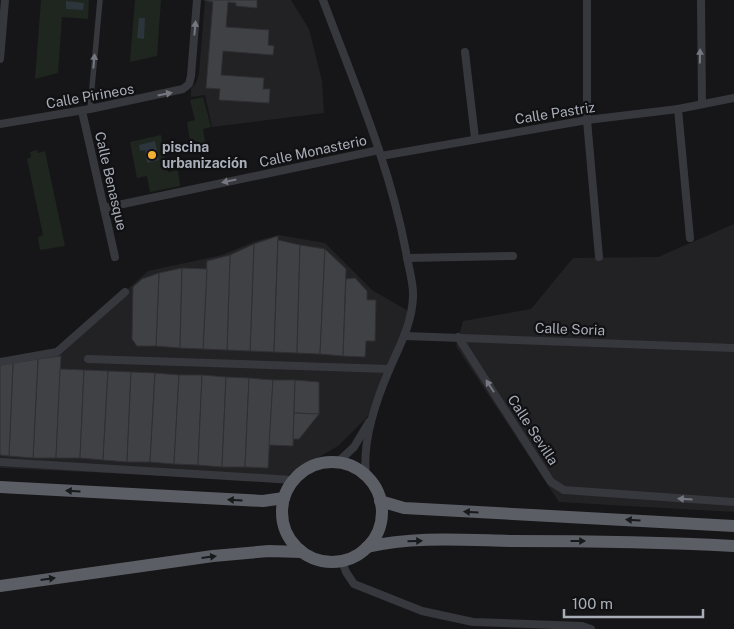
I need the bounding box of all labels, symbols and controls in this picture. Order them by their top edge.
one-way arrow [191,20,199,36]
one-way arrow [697,47,705,63]
one-way arrow [90,53,98,69]
street label: Calle Pirineos [45,80,135,112]
one-way arrow [157,90,173,98]
street label: Calle Pastriz [514,99,596,127]
street label: Calle Benasque [92,130,130,232]
street label: Calle Monasterio [258,132,368,170]
place label: piscina urbanización [162,139,247,171]
marker: piscina urbanización [146,149,158,161]
one-way arrow [221,177,236,185]
street label: Calle Soria [535,320,605,338]
one-way arrow [486,380,495,393]
street label: Calle Sevilla [504,392,562,468]
one-way arrow [65,486,81,494]
one-way arrow [677,494,693,502]
one-way arrow [227,495,243,503]
one-way arrow [462,507,478,515]
one-way arrow [625,516,641,524]
one-way arrow [408,537,424,545]
one-way arrow [570,537,586,545]
one-way arrow [202,553,218,561]
one-way arrow [41,575,57,583]
scale bar [564,586,703,618]
text: 100 m [572,595,613,612]

